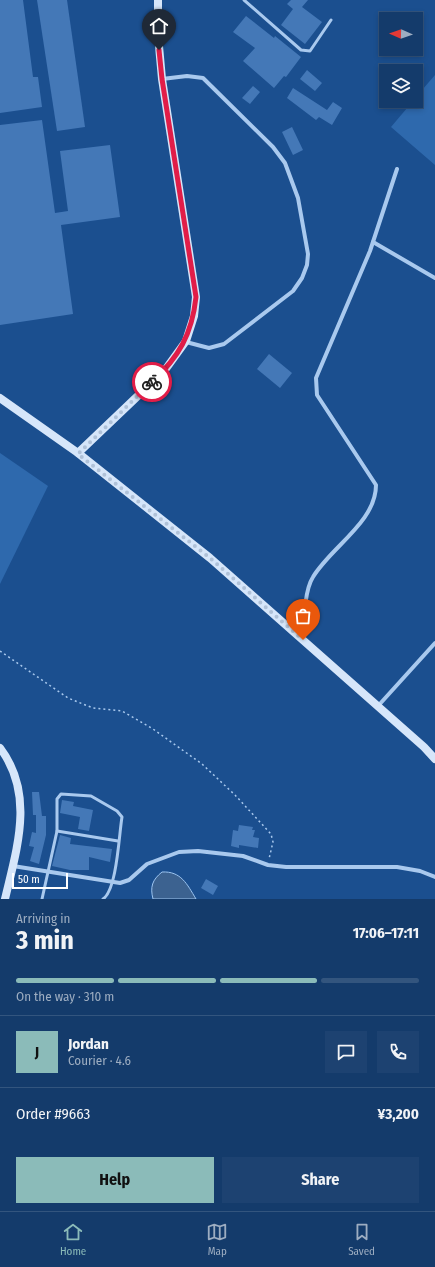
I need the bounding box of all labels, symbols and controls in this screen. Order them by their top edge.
pin [142,9,176,50]
north arrow [379,12,423,56]
map controls [379,12,423,108]
icon: home [148,15,170,37]
button: layers [379,64,423,108]
courier [132,362,172,402]
icon: bike [141,371,163,393]
pin [286,599,320,640]
icon: bag [292,605,314,627]
scale bar [12,871,68,890]
text: 50 m [18,873,40,886]
text: Arriving in [16,911,70,926]
text: 17:06–17:11 [353,924,419,942]
text: 3 min [16,925,74,956]
text: On the way · 310 m [16,989,114,1004]
button: chat [325,1031,367,1073]
button: phone [377,1031,419,1073]
text: Jordan [68,1035,109,1053]
text: J [35,1043,39,1061]
text: Courier · 4.6 [68,1053,131,1068]
text: Order #9663 [16,1105,90,1123]
text: ¥3,200 [378,1105,419,1123]
button: Help [16,1157,214,1203]
button: Share [222,1157,419,1203]
tab: Home [60,1221,86,1258]
tab: Map [206,1221,228,1258]
tab: Saved [348,1221,375,1258]

